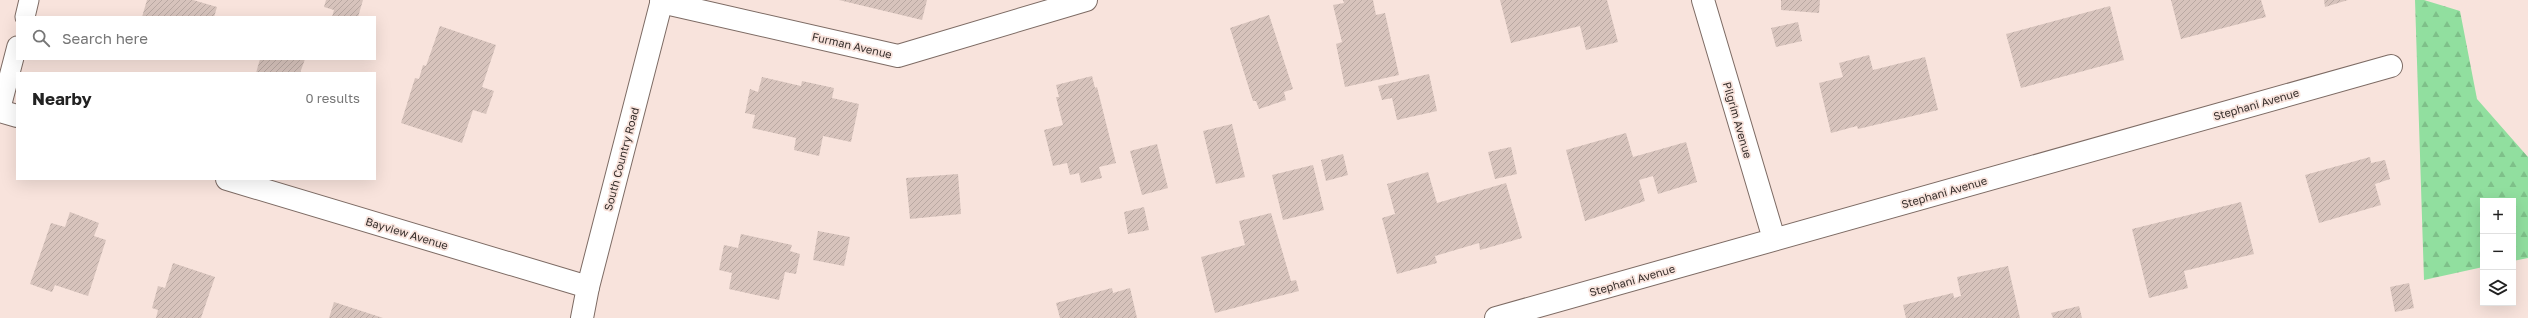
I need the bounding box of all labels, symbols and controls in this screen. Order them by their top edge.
search box [16,16,376,60]
icon: search [30,27,52,49]
text: Search here [62,29,148,47]
street label: Furman Avenue [811,29,893,61]
street label: Pilgrim Avenue [1721,80,1755,160]
street label: Stephani Avenue [2212,86,2300,122]
text: Nearby [32,88,92,109]
text: 0 results [305,90,360,106]
street label: South Country Road [601,106,641,212]
street label: Stephani Avenue [1900,174,1988,210]
map controls [2480,198,2516,306]
button: + [2480,198,2516,234]
street label: Bayview Avenue [364,214,450,252]
button: − [2480,234,2516,270]
street label: Stephani Avenue [1588,262,1676,298]
button: layers [2480,270,2516,306]

